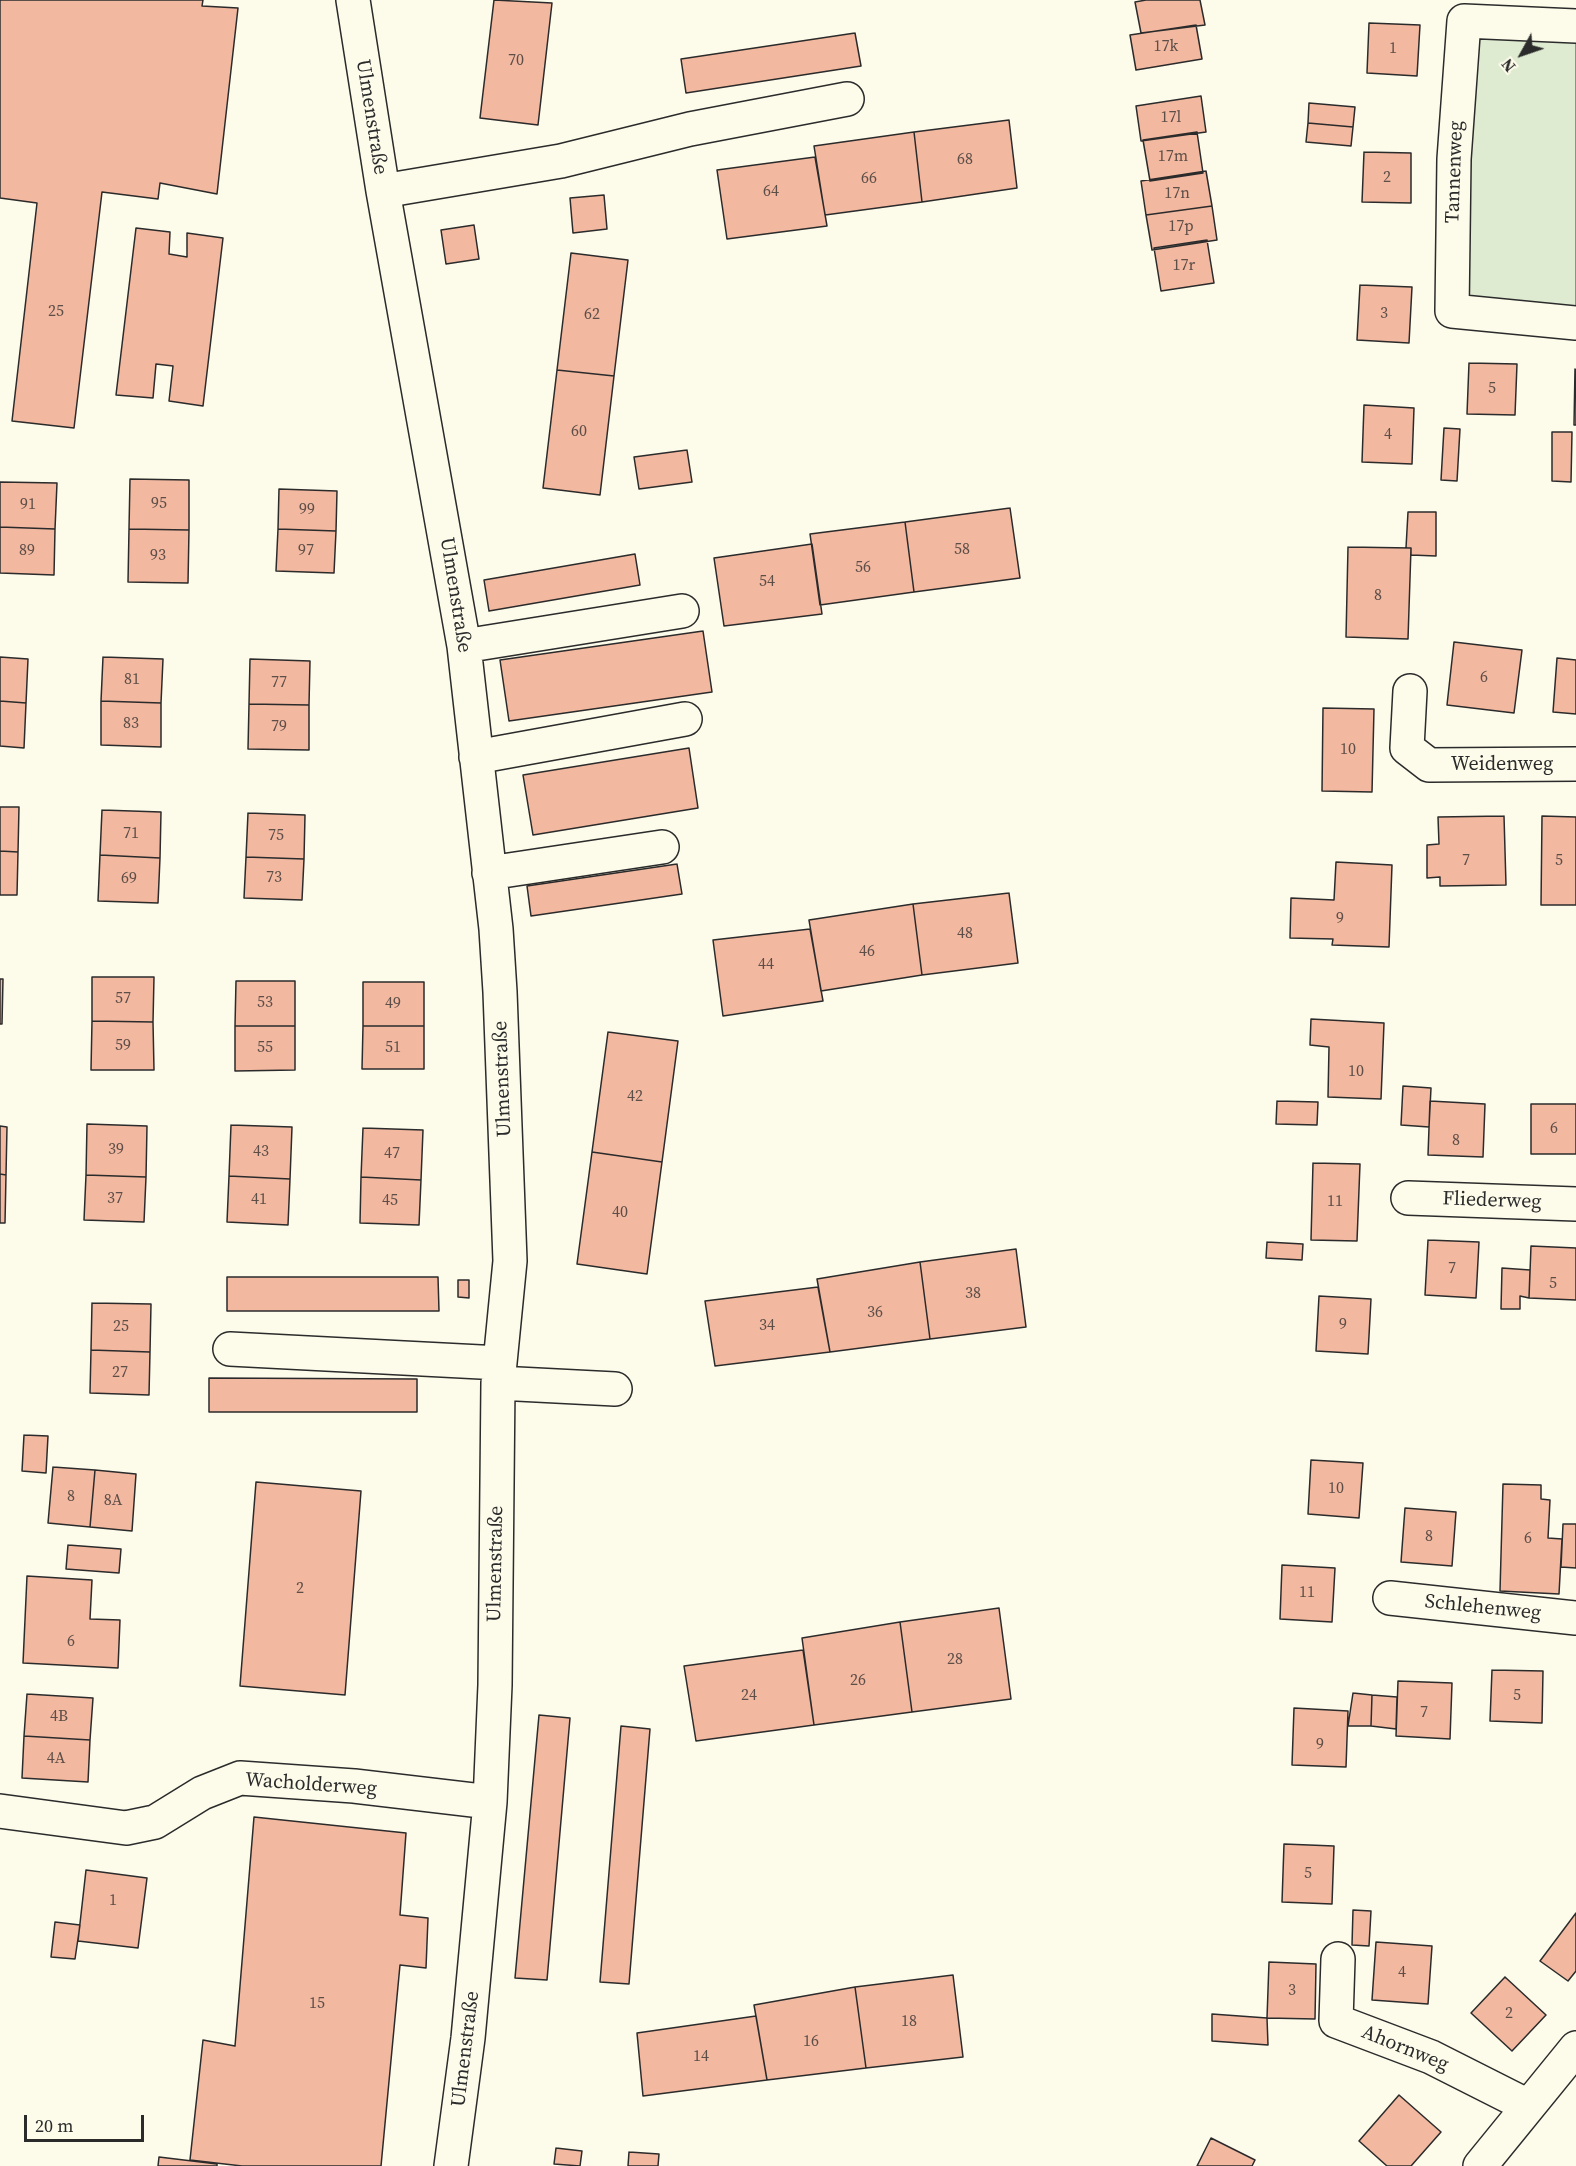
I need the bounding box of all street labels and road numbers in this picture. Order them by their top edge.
street label: Ulmenstraße [350,58,392,176]
street label: Tannenweg [1441,120,1469,224]
street label: Ulmenstraße [434,536,476,654]
street label: Weidenweg [1451,753,1553,777]
street label: Ulmenstraße [489,1020,517,1138]
street label: Fliederweg [1442,1187,1542,1215]
street label: Ulmenstraße [483,1506,509,1622]
street label: Schlehenweg [1424,1590,1542,1626]
street label: Wacholderweg [244,1768,378,1802]
street label: Ulmenstraße [447,1990,485,2108]
street label: Ahornweg [1358,2021,1452,2077]

